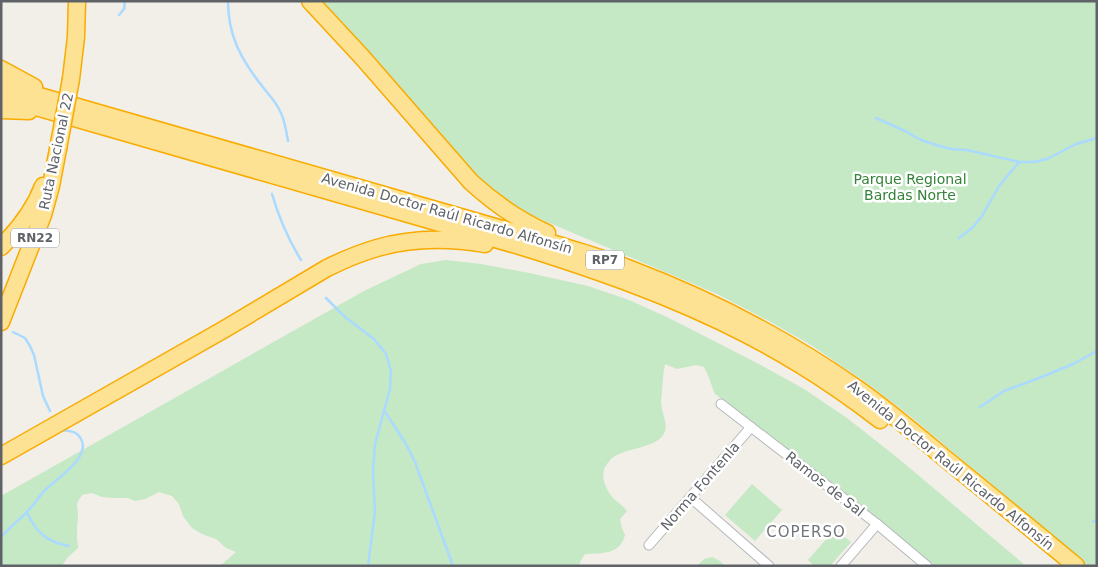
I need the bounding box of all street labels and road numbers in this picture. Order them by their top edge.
street label: Ruta Nacional 22 [36,91,76,211]
street label: Avenida Doctor Raúl Ricardo Alfonsín [320,169,574,257]
road number: RN22 [11,228,59,248]
road number: RP7 [586,250,624,270]
street label: Avenida Doctor Raúl Ricardo Alfonsín [845,377,1057,553]
street label: Norma Fontenla [657,439,743,533]
street label: Ramos de Sal [783,448,867,520]

